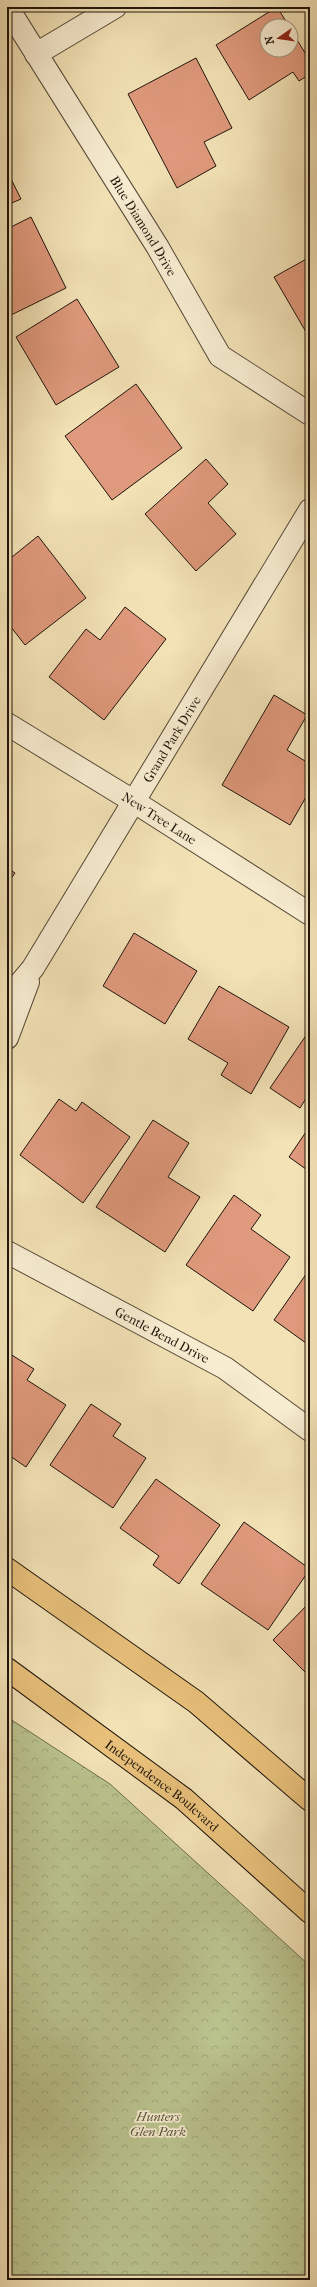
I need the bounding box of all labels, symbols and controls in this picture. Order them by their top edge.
north arrow [259,18,299,58]
text: N [262,34,277,46]
street label: Blue Diamond Drive [107,173,180,279]
street label: Grand Park Drive [140,693,204,785]
street label: New Tree Lane [119,789,200,847]
street label: Gentle Bend Drive [113,1303,213,1366]
street label: Independence Boulevard [102,1736,223,1835]
park label: Hunters Glen Park [130,2109,186,2139]

